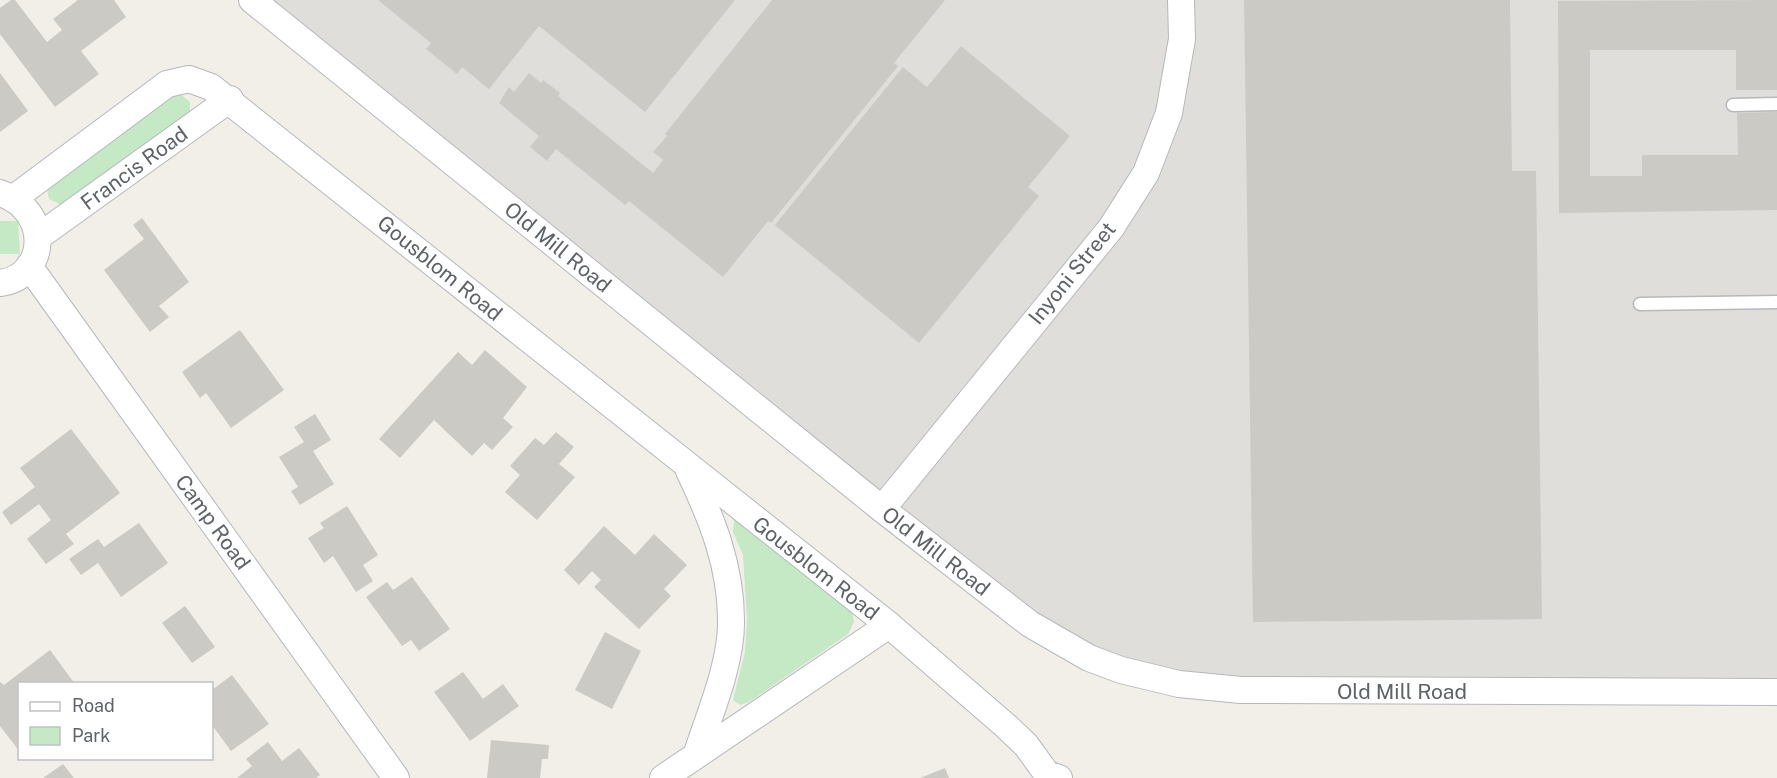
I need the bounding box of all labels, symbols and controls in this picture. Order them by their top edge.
street label: Francis Road [76,121,192,215]
street label: Old Mill Road [500,196,616,298]
street label: Gousblom Road [373,210,507,326]
street label: Inyoni Street [1023,217,1121,329]
street label: Camp Road [170,470,256,574]
street label: Old Mill Road [877,501,995,601]
street label: Gousblom Road [748,511,884,625]
street label: Old Mill Road [1337,679,1467,704]
legend [18,682,213,760]
text: Road [72,695,115,716]
text: Park [72,725,110,746]

